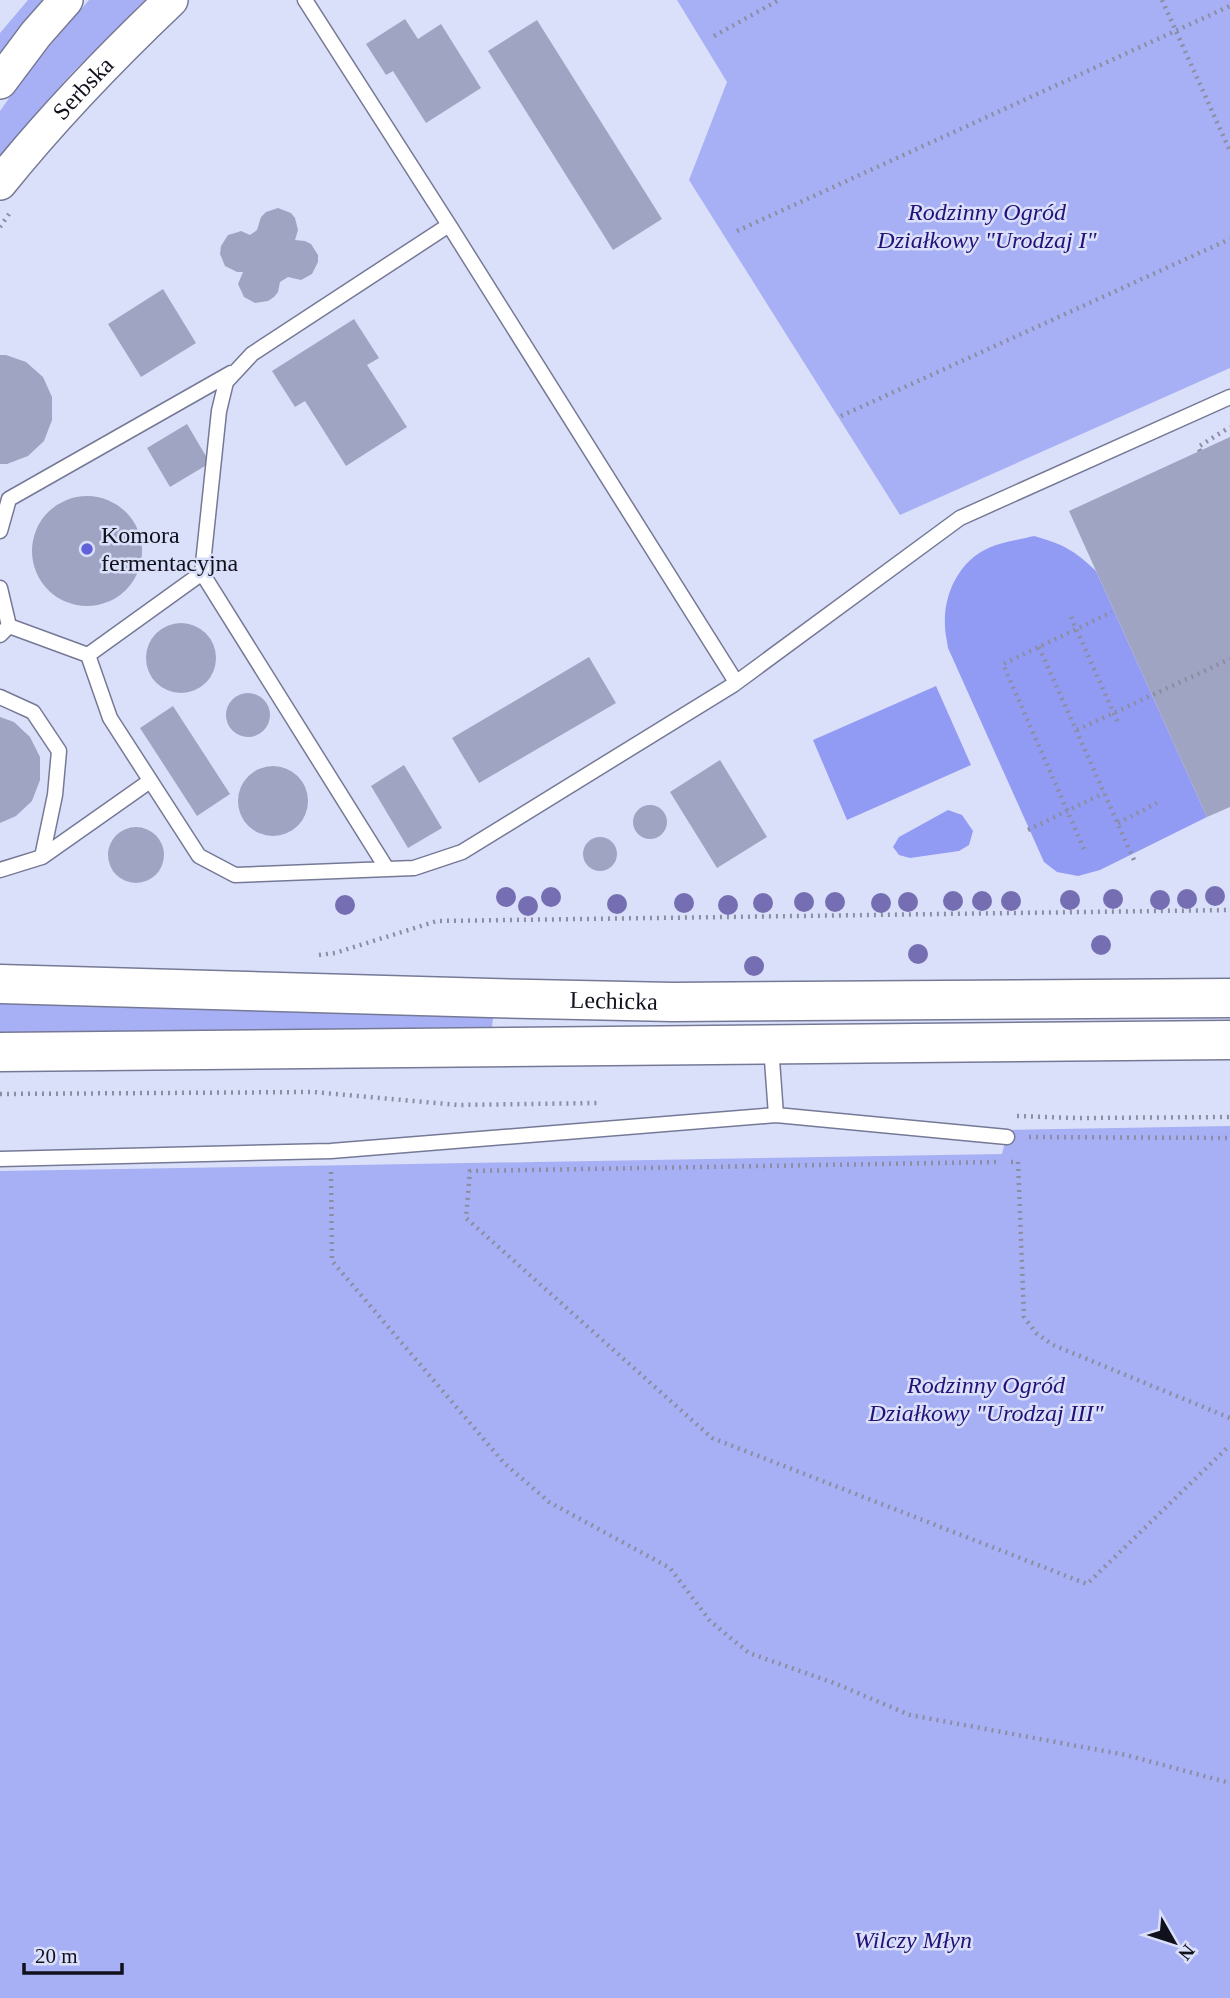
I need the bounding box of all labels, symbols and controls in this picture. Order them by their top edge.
street label: Serbska [47,51,119,125]
park label: Rodzinny Ogród Działkowy "Urodzaj I" [876,199,1098,253]
place label: Komora fermentacyjna [101,522,239,576]
marker: Komora fermentacyjna [79,541,95,557]
street label: Lechicka [570,987,658,1015]
park label: Rodzinny Ogród Działkowy "Urodzaj III" [867,1372,1105,1426]
north arrow [1139,1907,1209,1977]
park label: Wilczy Młyn [854,1927,972,1953]
scale bar [24,1932,122,1976]
text: N [1174,1940,1199,1965]
text: 20 m [35,1944,78,1968]

